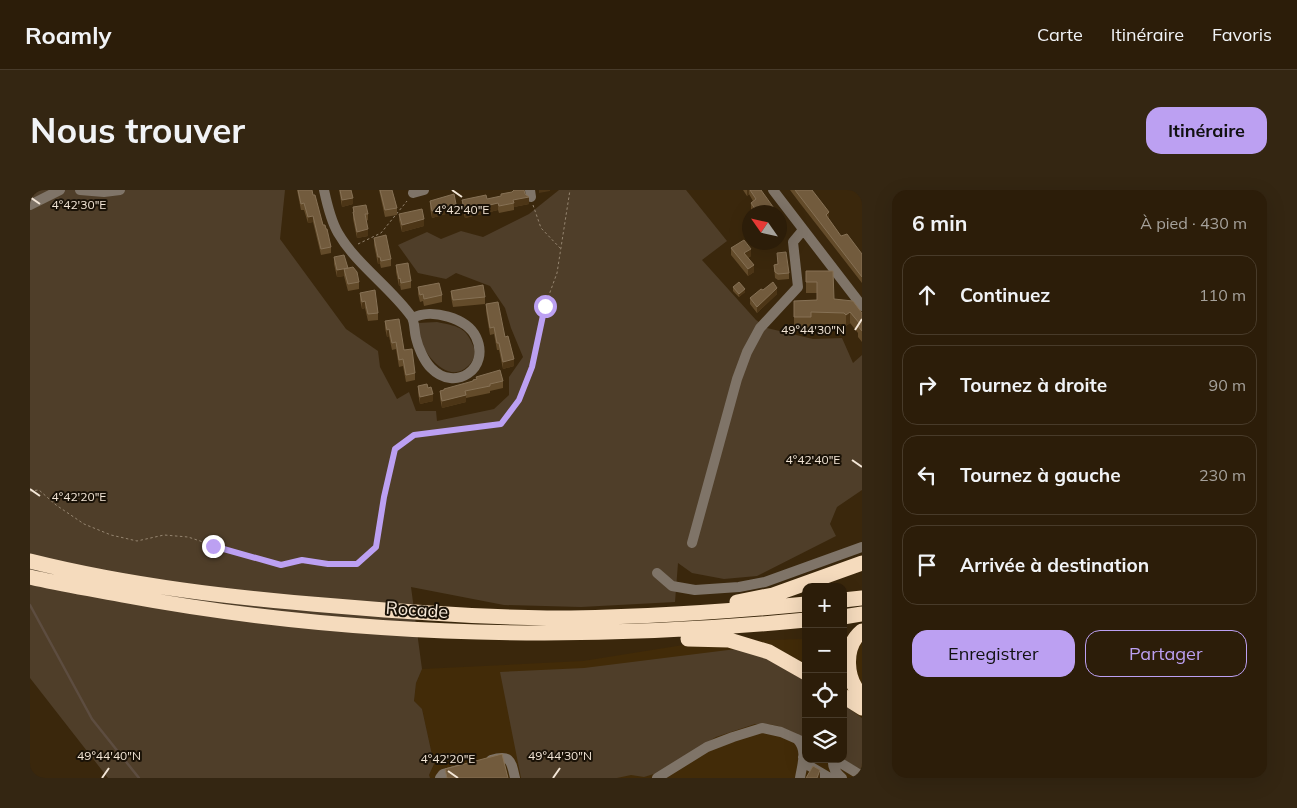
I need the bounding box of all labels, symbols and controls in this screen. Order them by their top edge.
text: Roamly [25,20,112,50]
text: Carte [1037,23,1083,46]
text: Itinéraire [1111,23,1184,46]
text: Favoris [1212,23,1272,46]
button: Itinéraire [1146,107,1267,154]
text: Nous trouver [30,108,245,152]
text: 4°42'30"E [52,197,106,212]
text: 4°42'40"E [435,202,489,217]
north arrow [742,205,787,250]
text: 6 min [912,210,967,236]
text: À pied · 430 m [1140,213,1247,233]
icon: ahead [913,281,941,309]
text: Continuez [960,283,1050,307]
text: 110 m [1199,285,1246,305]
route start [534,295,557,318]
text: 49°44'30"N [781,322,845,337]
icon: right [913,371,941,399]
text: Tournez à droite [960,373,1107,397]
text: 90 m [1209,375,1246,395]
text: 4°42'40"E [786,452,840,467]
icon: left [913,461,941,489]
text: Tournez à gauche [960,463,1121,487]
text: 230 m [1199,465,1246,485]
text: 4°42'20"E [52,489,106,504]
route end [202,535,225,558]
icon: arrive [913,551,941,579]
text: Arrivée à destination [960,553,1149,577]
map controls [802,583,847,763]
button: + [802,583,847,628]
street label: Rocade [385,596,449,623]
button: − [802,628,847,673]
button: Enregistrer [912,630,1075,677]
button: Partager [1085,630,1247,677]
button: locate [802,673,847,718]
button: layers [802,718,847,763]
text: 49°44'40"N [77,748,141,763]
text: 49°44'30"N [528,748,592,763]
text: 4°42'20"E [421,751,475,766]

